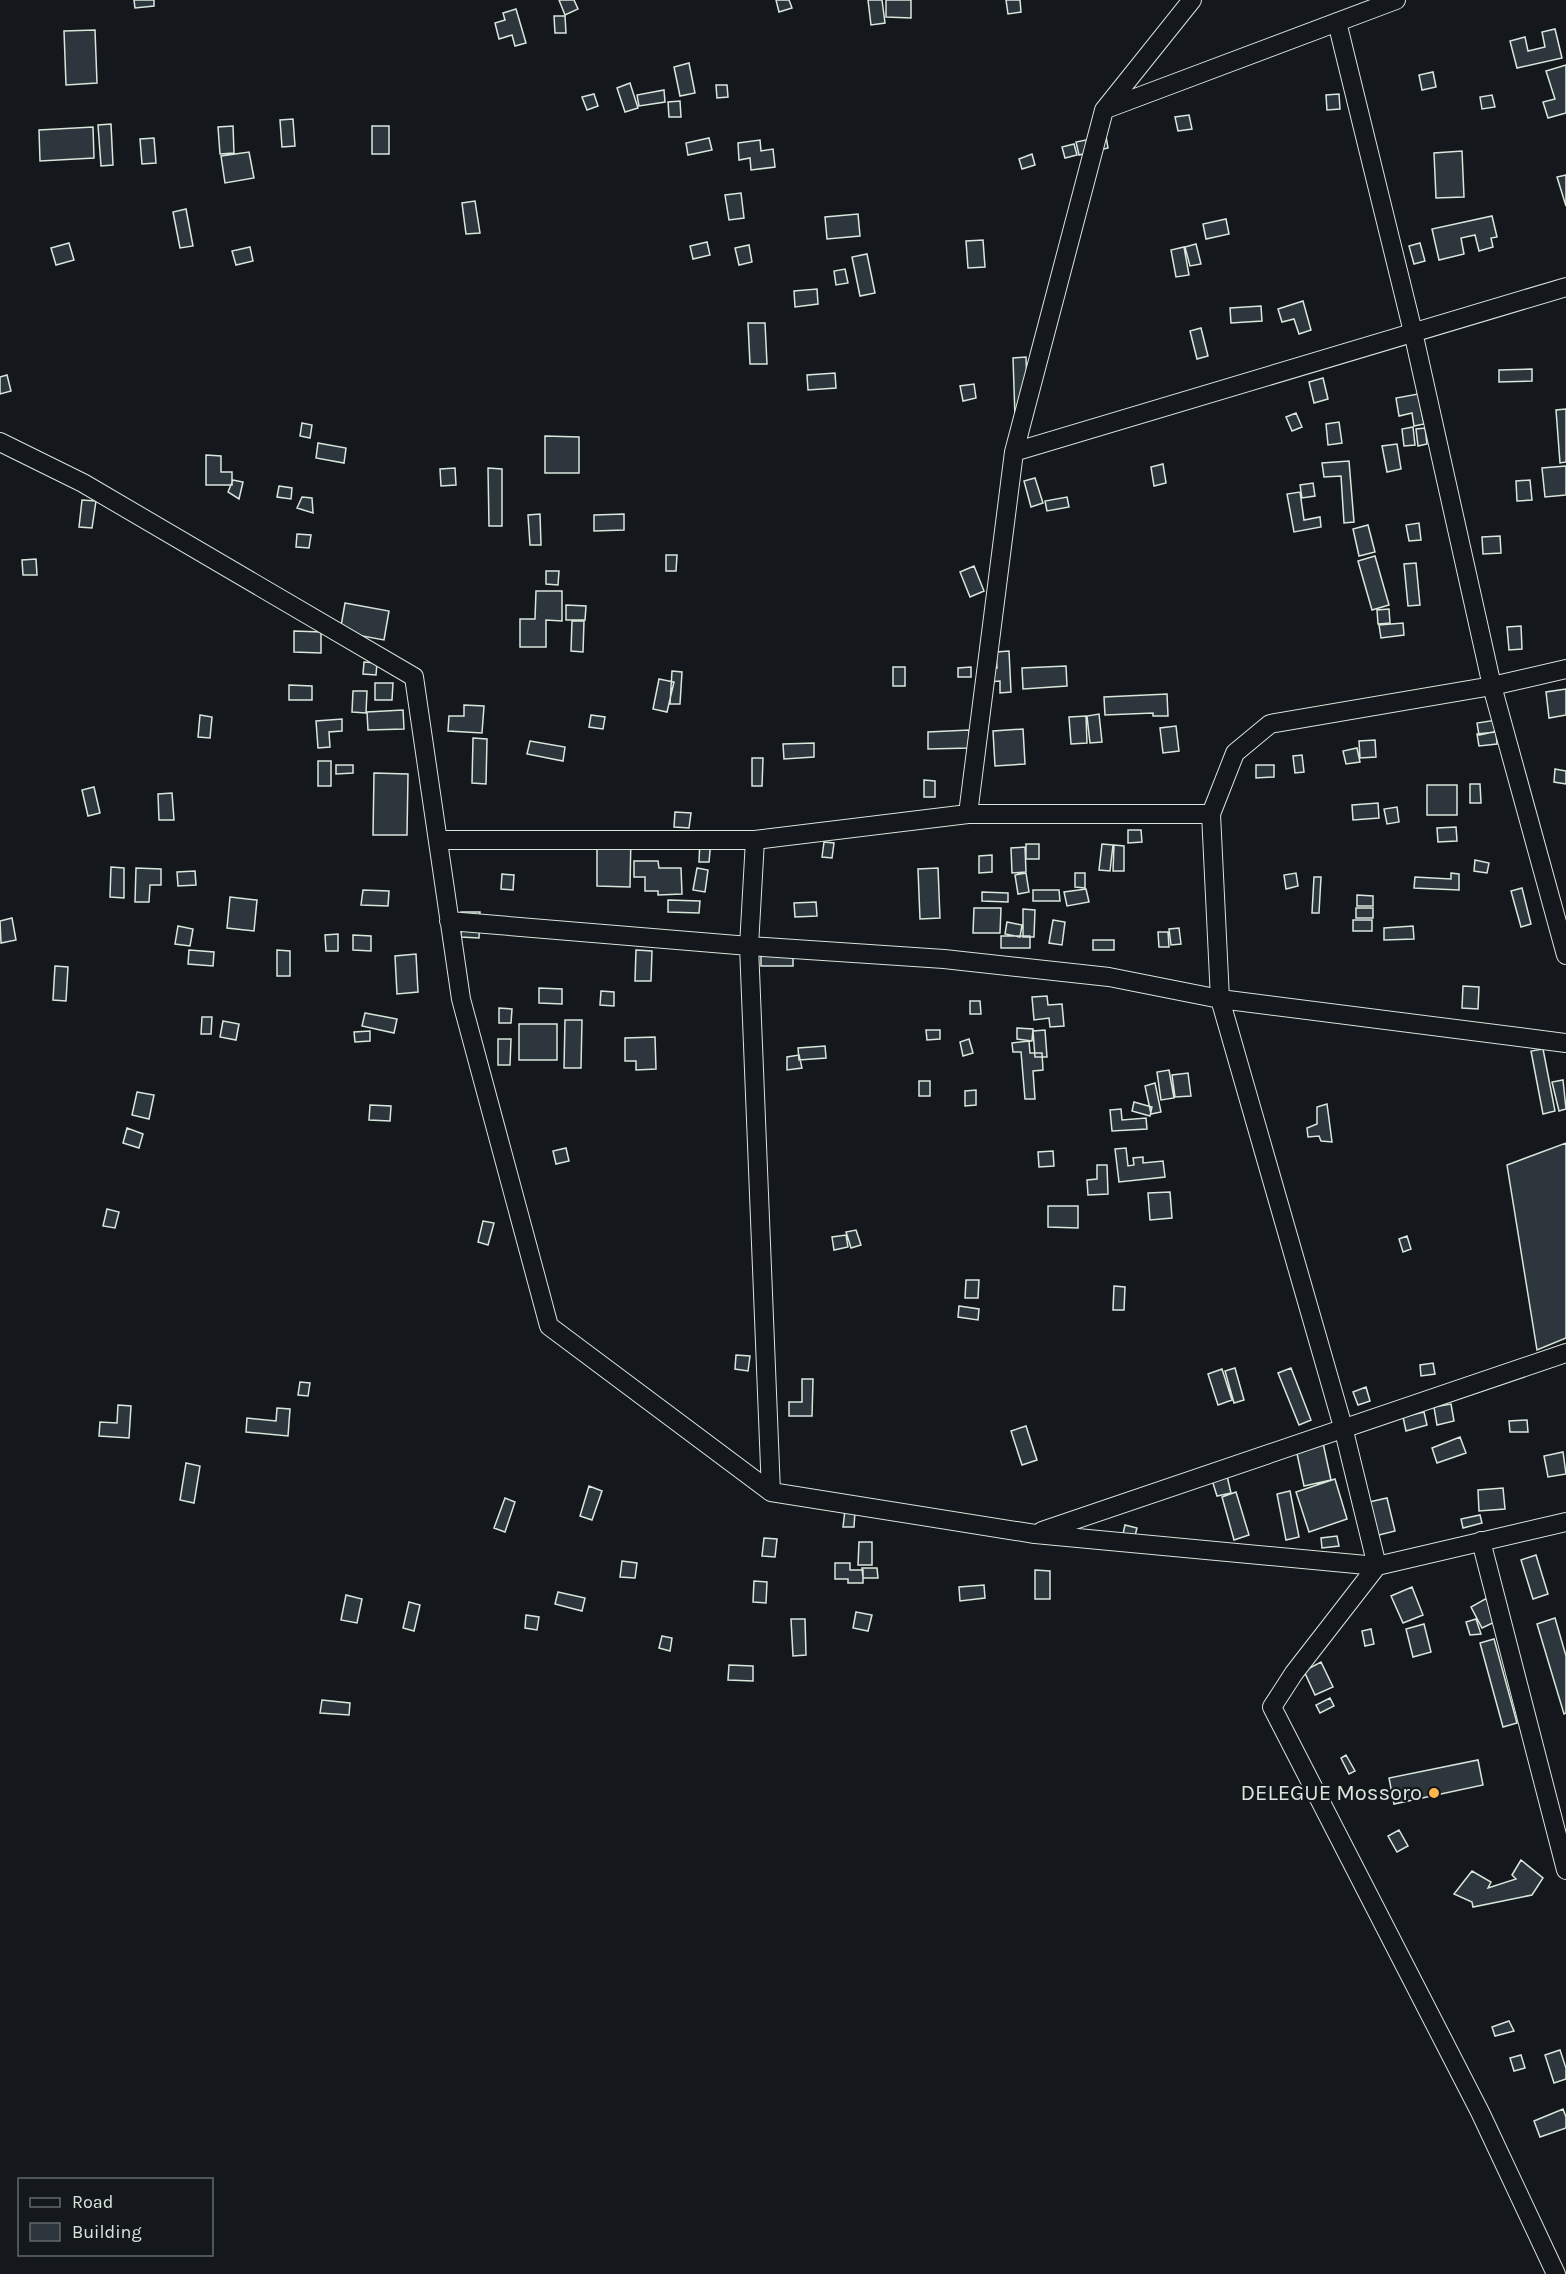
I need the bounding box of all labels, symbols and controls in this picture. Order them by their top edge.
place label: DELEGUE Mossoro [1241,1780,1422,1806]
marker: DELEGUE Mossoro [1427,1786,1441,1800]
legend [18,2178,213,2256]
text: Road [72,2191,113,2213]
text: Building [72,2221,142,2243]

